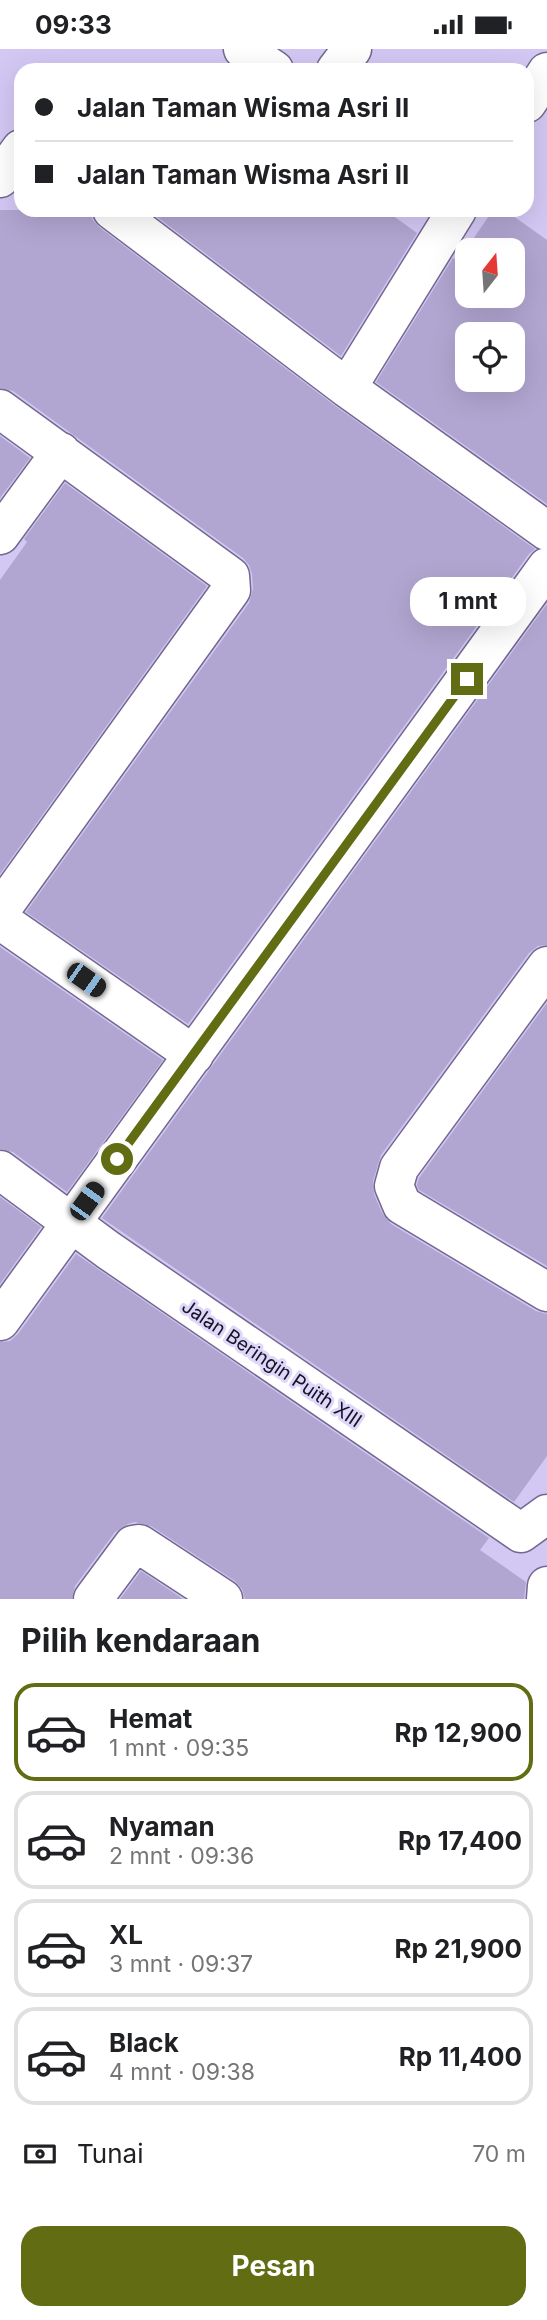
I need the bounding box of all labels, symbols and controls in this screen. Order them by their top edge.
text: 09:33 [35,9,112,40]
text: Jalan Taman Wisma Asri II [77,92,409,123]
text: Jalan Taman Wisma Asri II [77,159,409,190]
north arrow [455,238,525,308]
map controls [455,238,525,392]
button: locate [455,322,525,392]
callout: 1 mnt [409,577,525,627]
text: 1 mnt [438,587,498,615]
route end [451,663,483,695]
car [63,959,110,1001]
route start [101,1143,133,1175]
car [67,1178,108,1224]
street label: Jalan Beringin Puith XIII [177,1295,366,1432]
text: Pilih kendaraan [21,1621,261,1660]
icon: car [25,1701,88,1764]
text: Hemat [109,1703,192,1734]
text: Rp 12,900 [394,1717,522,1748]
text: 1 mnt · 09:35 [109,1734,249,1762]
icon: car [25,1809,88,1872]
text: Nyaman [109,1811,215,1842]
text: Rp 17,400 [398,1825,522,1856]
text: 2 mnt · 09:36 [109,1842,254,1870]
icon: car [25,1917,88,1980]
text: XL [109,1919,143,1950]
text: Rp 21,900 [394,1933,522,1964]
text: 3 mnt · 09:37 [109,1950,253,1978]
icon: car [25,2025,88,2088]
text: Black [109,2027,179,2058]
text: Rp 11,400 [399,2041,522,2072]
text: 4 mnt · 09:38 [109,2058,255,2086]
icon: cash [21,2135,59,2173]
text: Tunai [77,2138,144,2169]
text: 70 m [472,2140,526,2168]
button: Pesan [21,2226,526,2306]

